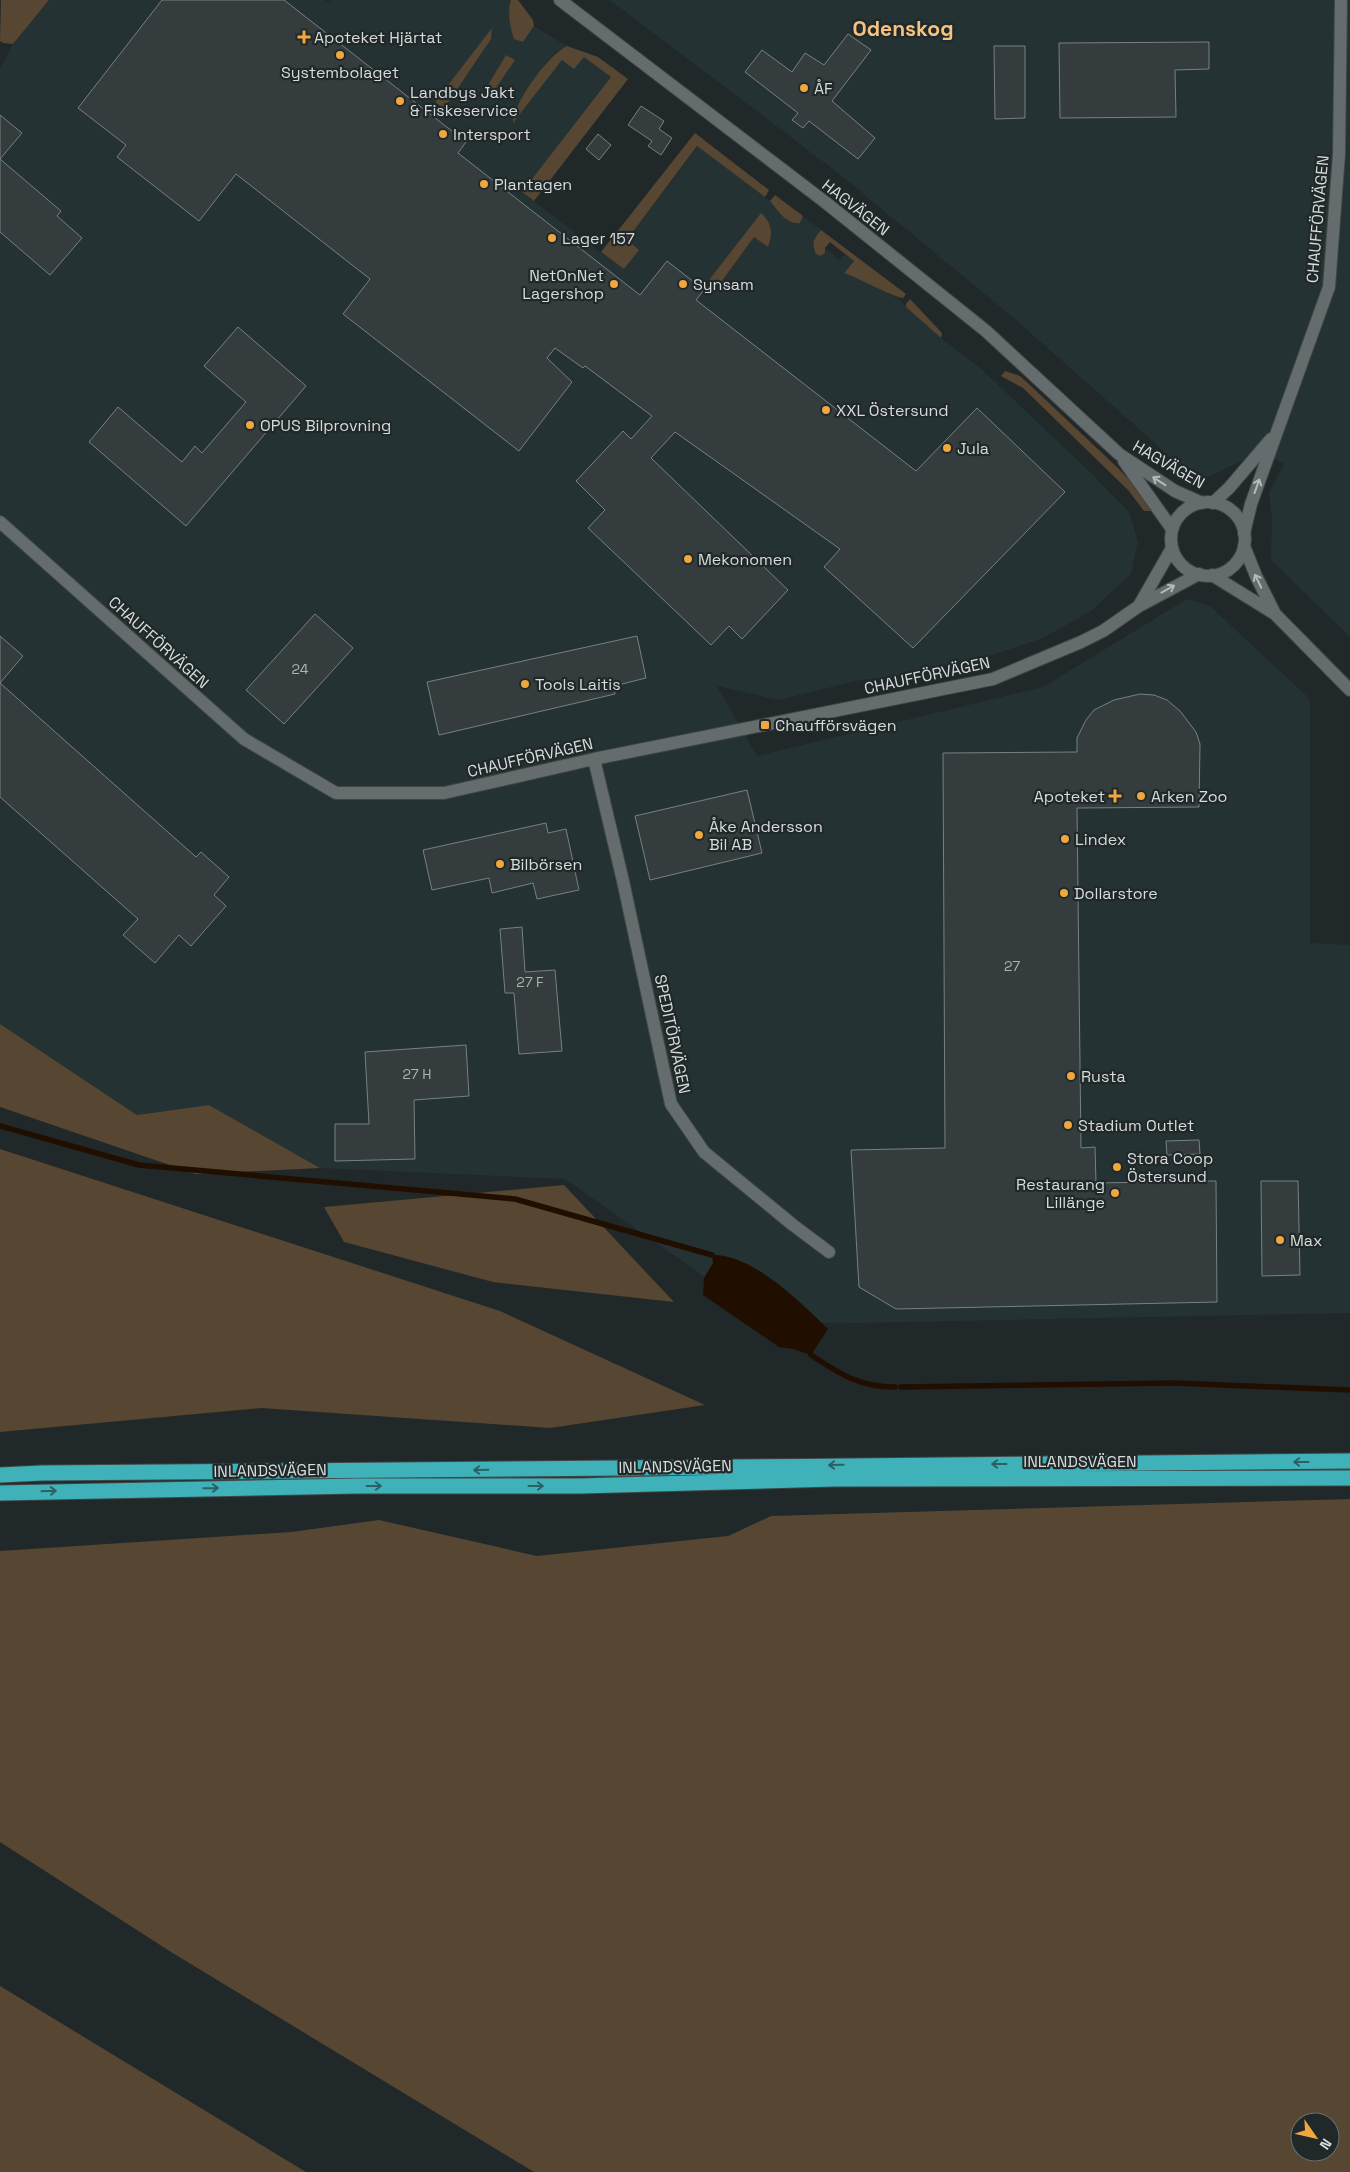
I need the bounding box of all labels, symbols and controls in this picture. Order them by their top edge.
district label: Odenskog [852,15,954,42]
place label: Apoteket Hjärtat [314,27,442,48]
marker: Apoteket Hjärtat [298,31,310,43]
marker: Systembolaget [334,49,346,61]
place label: Systembolaget [281,62,399,83]
place label: ÅF [814,78,833,99]
place label: Landbys Jakt & Fiskeservice [410,82,518,121]
marker: ÅF [798,82,810,94]
marker: Landbys Jakt & Fiskeservice [394,95,406,107]
place label: Intersport [453,124,531,145]
marker: Intersport [437,128,449,140]
street label: CHAUFFÖRVÄGEN [1301,154,1334,284]
place label: Plantagen [494,174,572,195]
street label: HAGVÄGEN [818,175,894,240]
marker: Plantagen [478,178,490,190]
place label: Lager 157 [562,228,635,249]
marker: Lager 157 [546,232,558,244]
place label: NetOnNet Lagershop [522,265,604,304]
place label: Synsam [693,274,754,295]
marker: NetOnNet Lagershop [608,278,620,290]
marker: Synsam [677,278,689,290]
place label: XXL Östersund [836,400,949,421]
marker: XXL Östersund [820,404,832,416]
place label: OPUS Bilprovning [260,415,391,436]
marker: OPUS Bilprovning [244,419,256,431]
street label: HAGVÄGEN [1129,435,1209,494]
place label: Jula [957,438,989,459]
marker: Jula [941,442,953,454]
one-way arrow [1153,476,1167,486]
one-way arrow [1253,479,1262,494]
place label: Mekonomen [698,549,792,570]
marker: Mekonomen [682,553,694,565]
one-way arrow [1253,574,1262,589]
one-way arrow [1161,584,1176,594]
street label: CHAUFFÖRVÄGEN [104,592,213,693]
street label: CHAUFFÖRVÄGEN [862,652,992,699]
house number: 24 [292,660,309,678]
place label: Tools Laitis [535,674,621,695]
marker: Tools Laitis [519,678,531,690]
place label: Chaufförsvägen [775,715,897,736]
marker: Chaufförsvägen [759,719,771,731]
street label: CHAUFFÖRVÄGEN [465,733,595,782]
place label: Apoteket [1034,786,1105,807]
place label: Arken Zoo [1151,786,1227,807]
marker: Apoteket [1109,790,1121,802]
marker: Arken Zoo [1135,790,1147,802]
place label: Åke Andersson Bil AB [709,816,823,855]
marker: Åke Andersson Bil AB [693,829,705,841]
place label: Lindex [1075,829,1126,850]
marker: Lindex [1059,833,1071,845]
place label: Bilbörsen [510,854,582,875]
marker: Bilbörsen [494,858,506,870]
place label: Dollarstore [1074,883,1158,904]
marker: Dollarstore [1058,887,1070,899]
house number: 27 [1004,957,1020,975]
street label: SPEDITÖRVÄGEN [650,972,695,1096]
house number: 27 F [516,973,544,991]
house number: 27 H [402,1065,432,1083]
place label: Rusta [1081,1066,1126,1087]
marker: Rusta [1065,1070,1077,1082]
place label: Stadium Outlet [1078,1115,1194,1136]
marker: Stadium Outlet [1062,1119,1074,1131]
place label: Stora Coop Östersund [1127,1148,1213,1187]
marker: Stora Coop Östersund [1111,1161,1123,1173]
place label: Restaurang Lillänge [1016,1174,1105,1213]
marker: Restaurang Lillänge [1109,1187,1121,1199]
place label: Max [1290,1230,1323,1251]
marker: Max [1274,1234,1286,1246]
street label: INLANDSVÄGEN [1023,1451,1137,1472]
street label: INLANDSVÄGEN [618,1455,732,1478]
one-way arrow [1294,1457,1310,1467]
street label: INLANDSVÄGEN [213,1459,327,1482]
one-way arrow [991,1459,1008,1469]
one-way arrow [829,1460,845,1470]
one-way arrow [474,1465,490,1475]
one-way arrow [365,1481,381,1491]
one-way arrow [528,1481,544,1491]
one-way arrow [203,1484,219,1493]
one-way arrow [40,1486,56,1496]
north arrow [1290,2112,1340,2162]
text: N [1316,2135,1336,2153]

